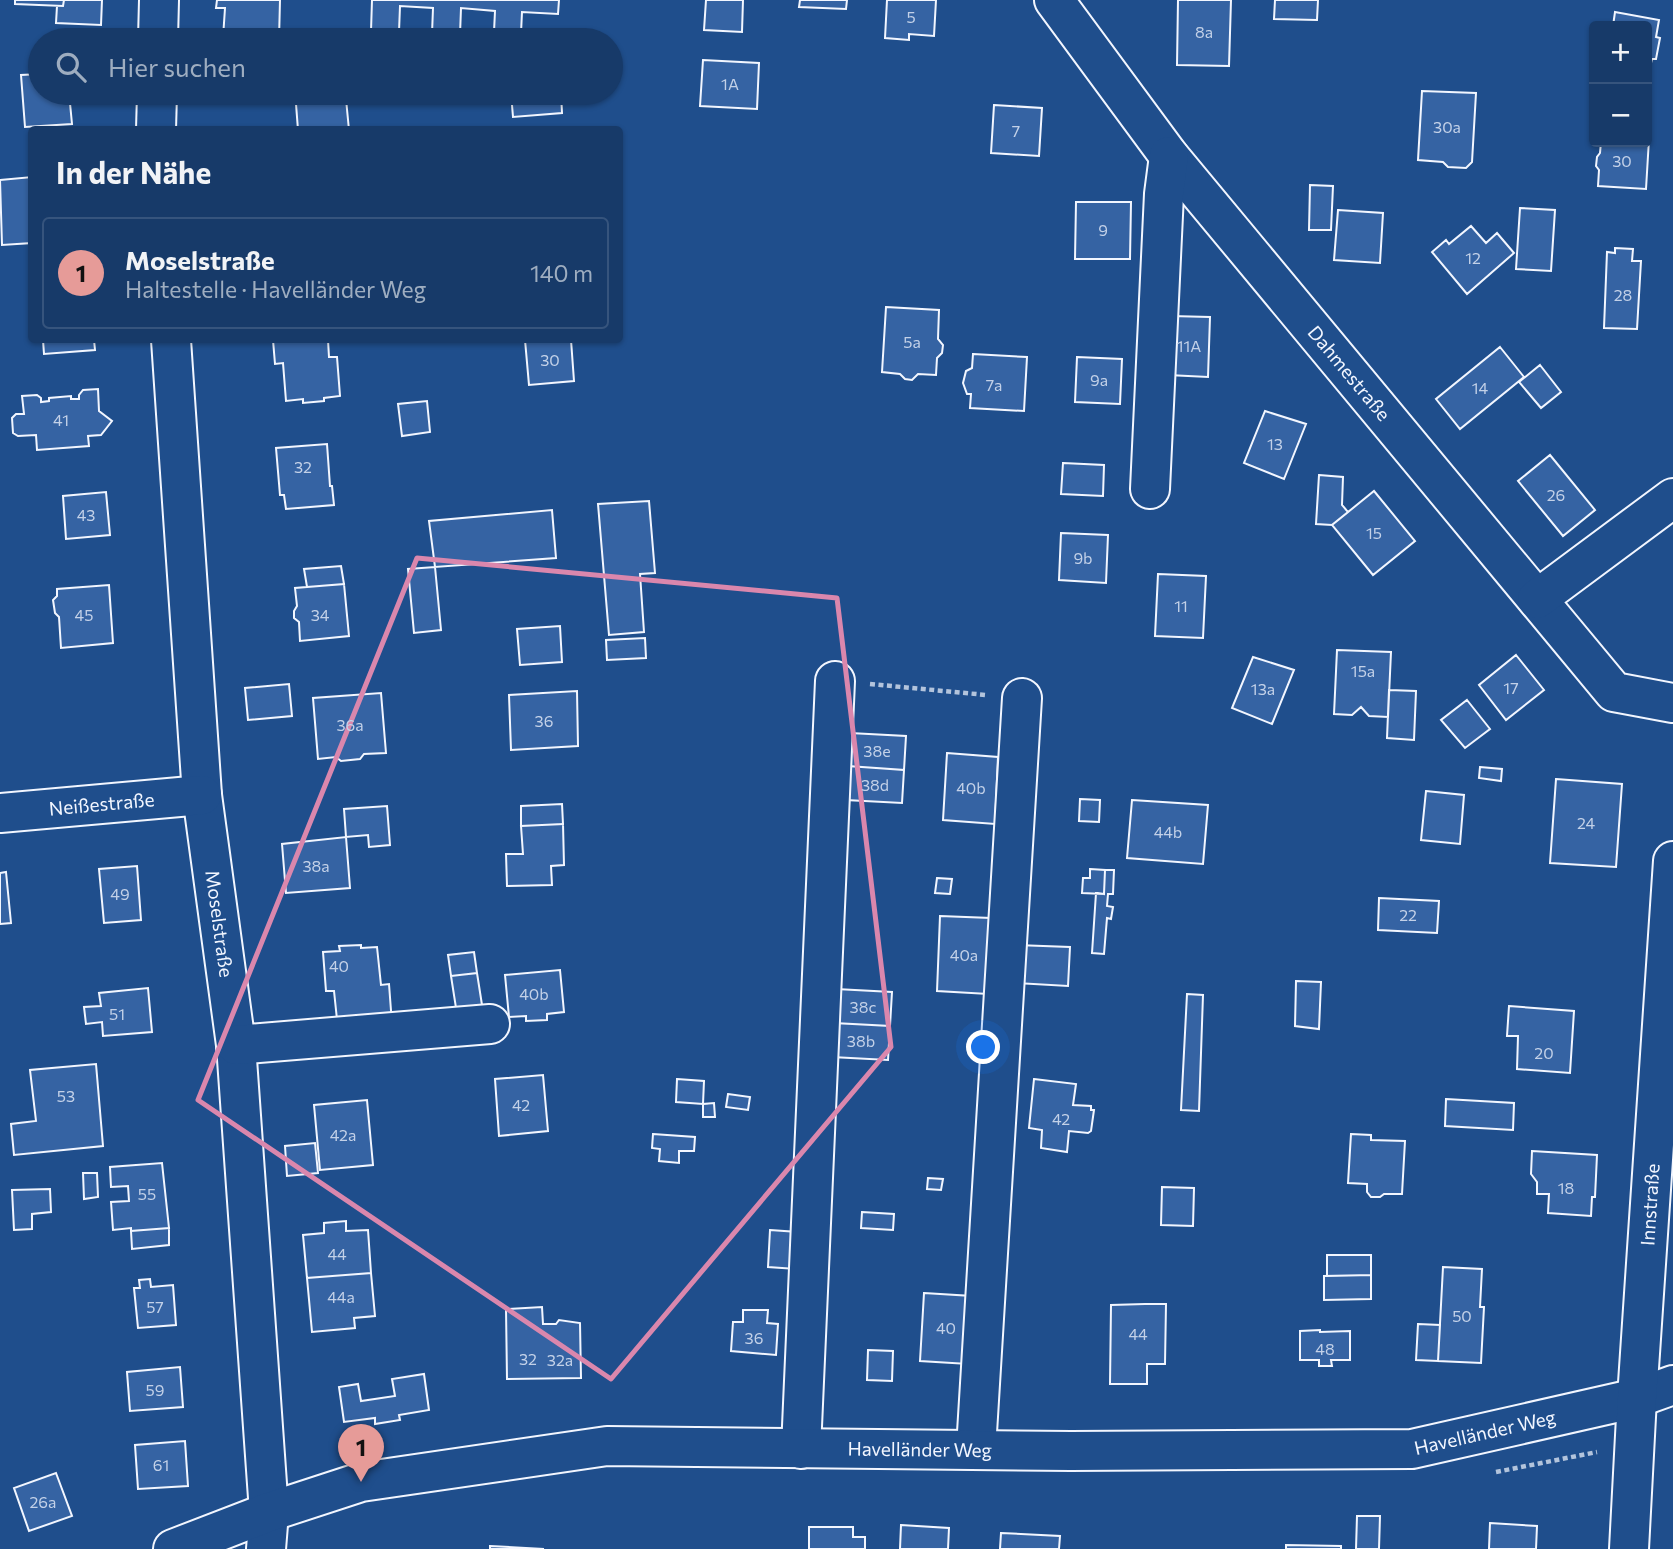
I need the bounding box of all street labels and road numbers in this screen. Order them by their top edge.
street label: Dahmestraße [1304,321,1396,425]
street label: Neißestraße [48,787,155,820]
street label: Moselstraße [201,869,239,979]
street label: Innstraße [1635,1163,1664,1246]
street label: Havelländer Weg [1412,1405,1558,1459]
street label: Havelländer Weg [847,1437,992,1461]

